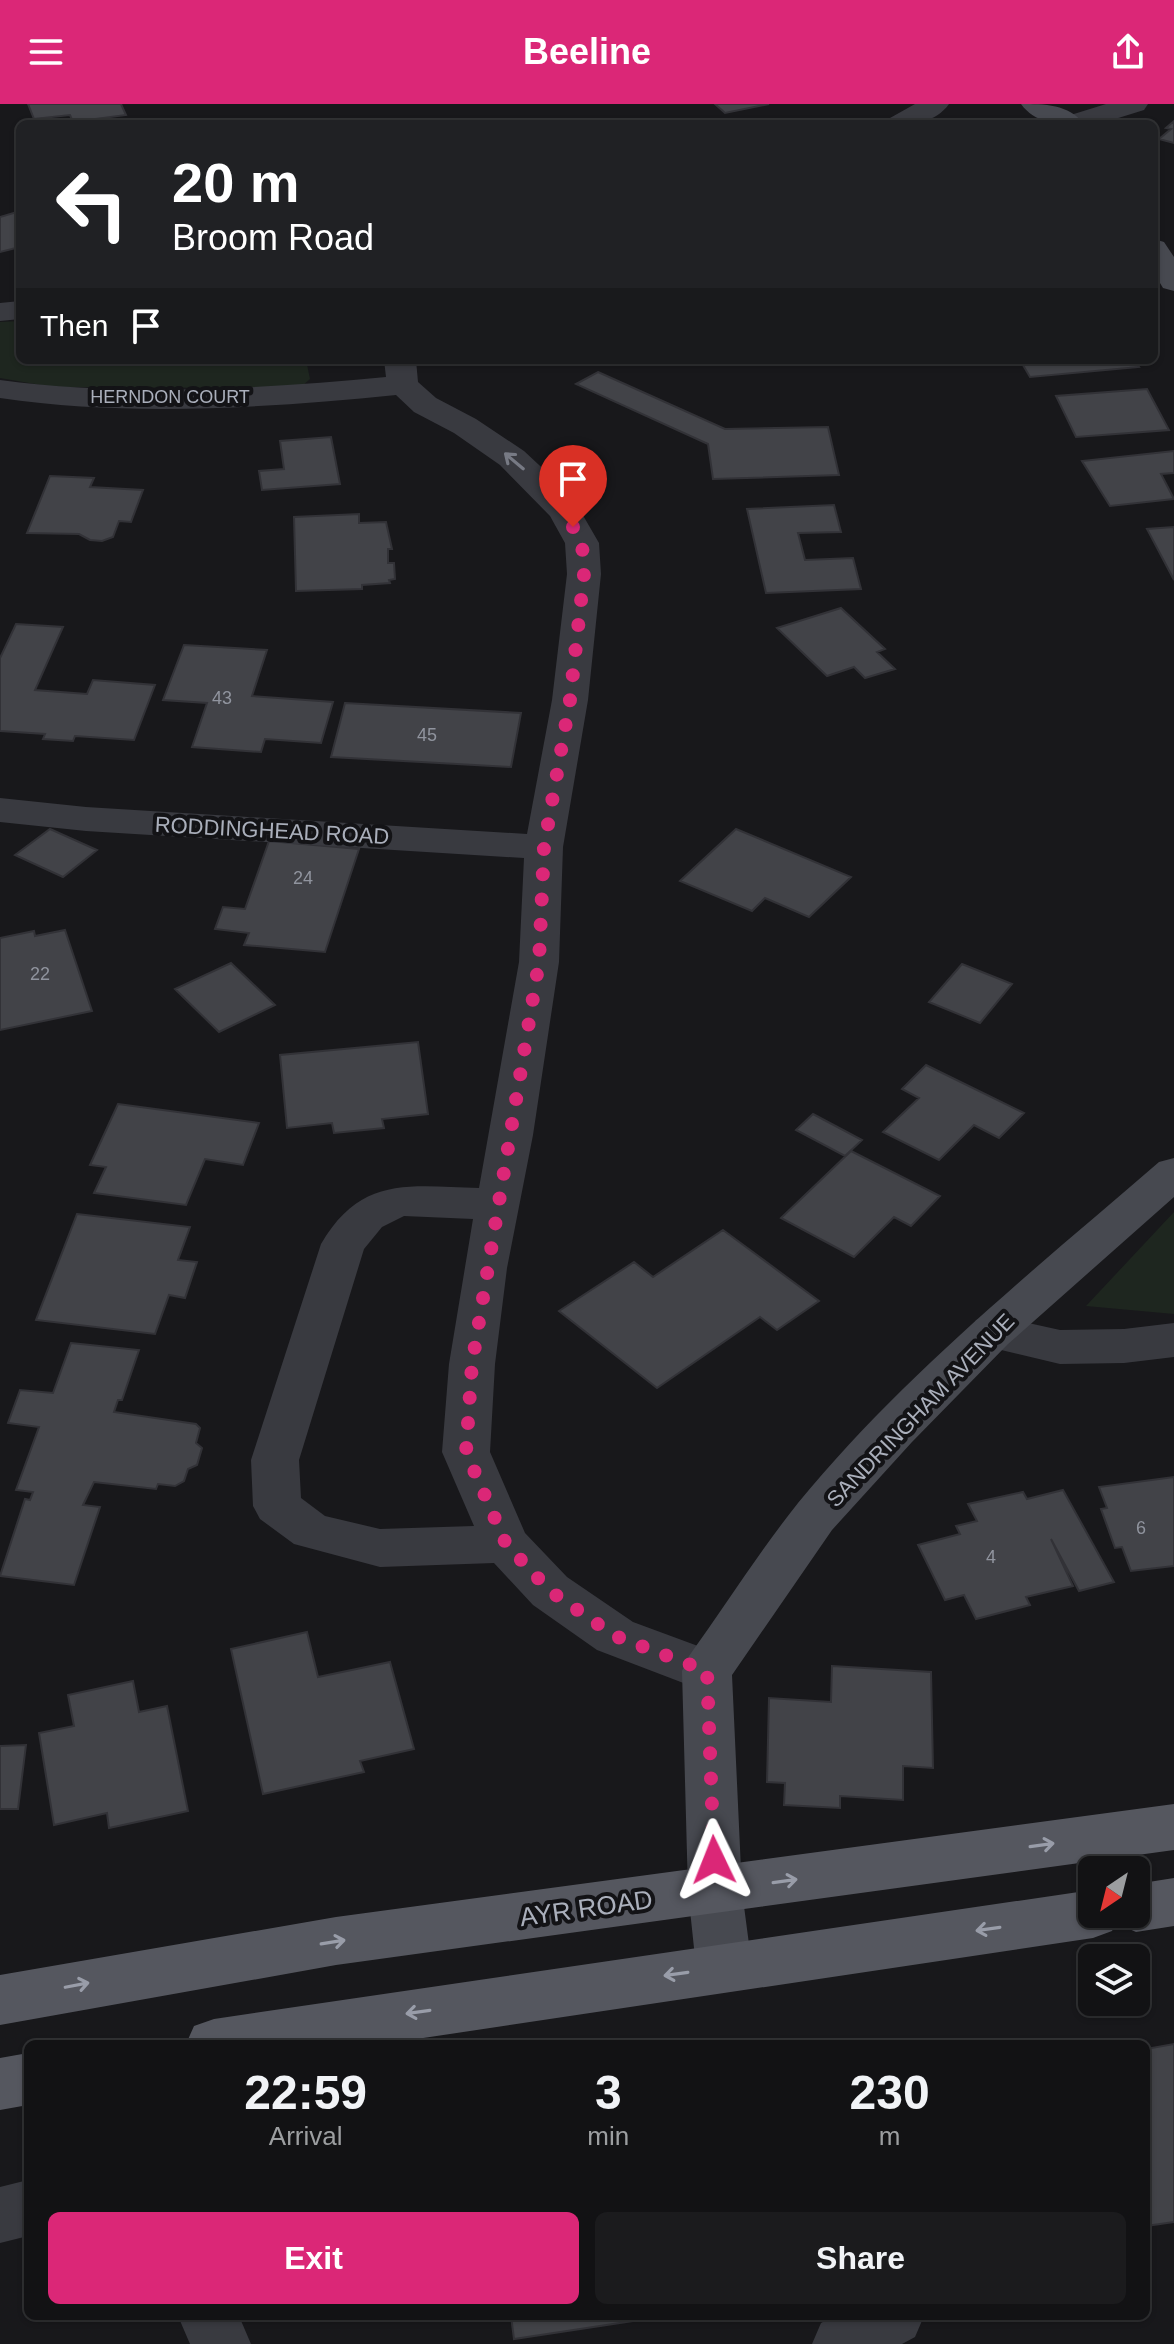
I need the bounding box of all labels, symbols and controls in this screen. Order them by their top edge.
icon: menu [24,30,68,74]
icon: share [1106,30,1150,74]
text: Beeline [523,31,651,72]
text: 20 m [172,151,300,214]
icon: left [40,152,144,256]
text: Broom Road [172,217,374,258]
icon: arrive [124,304,168,348]
text: Then [40,309,108,342]
street label: HERNDON COURT [90,387,250,407]
pin [539,445,607,527]
one-way arrow [505,452,525,470]
icon: arrive [551,457,595,501]
house number: 43 [212,688,232,708]
house number: 45 [417,725,437,745]
street label: RODDINGHEAD ROAD [154,812,390,849]
house number: 24 [293,868,313,888]
house number: 22 [30,964,50,984]
street label: SANDRINGHAM AVENUE [821,1309,1019,1512]
house number: 6 [1136,1518,1146,1538]
house number: 4 [986,1547,996,1567]
position arrow [672,1818,756,1902]
one-way arrow [1029,1837,1055,1852]
north arrow [1078,1856,1150,1928]
map controls [1078,1856,1150,2016]
one-way arrow [772,1873,797,1888]
street label: AYR ROAD [518,1884,654,1932]
one-way arrow [976,1922,1001,1937]
one-way arrow [320,1934,345,1949]
button: layers [1078,1944,1150,2016]
one-way arrow [663,1967,689,1982]
one-way arrow [63,1977,89,1992]
one-way arrow [406,2005,431,2020]
text: 22:59 [244,2066,367,2119]
text: 3 [595,2066,622,2119]
text: 230 [850,2066,930,2119]
text: Arrival [269,2121,343,2151]
text: min [587,2121,629,2151]
text: m [879,2121,900,2151]
button: Exit [48,2212,579,2304]
button: Share [595,2212,1126,2304]

